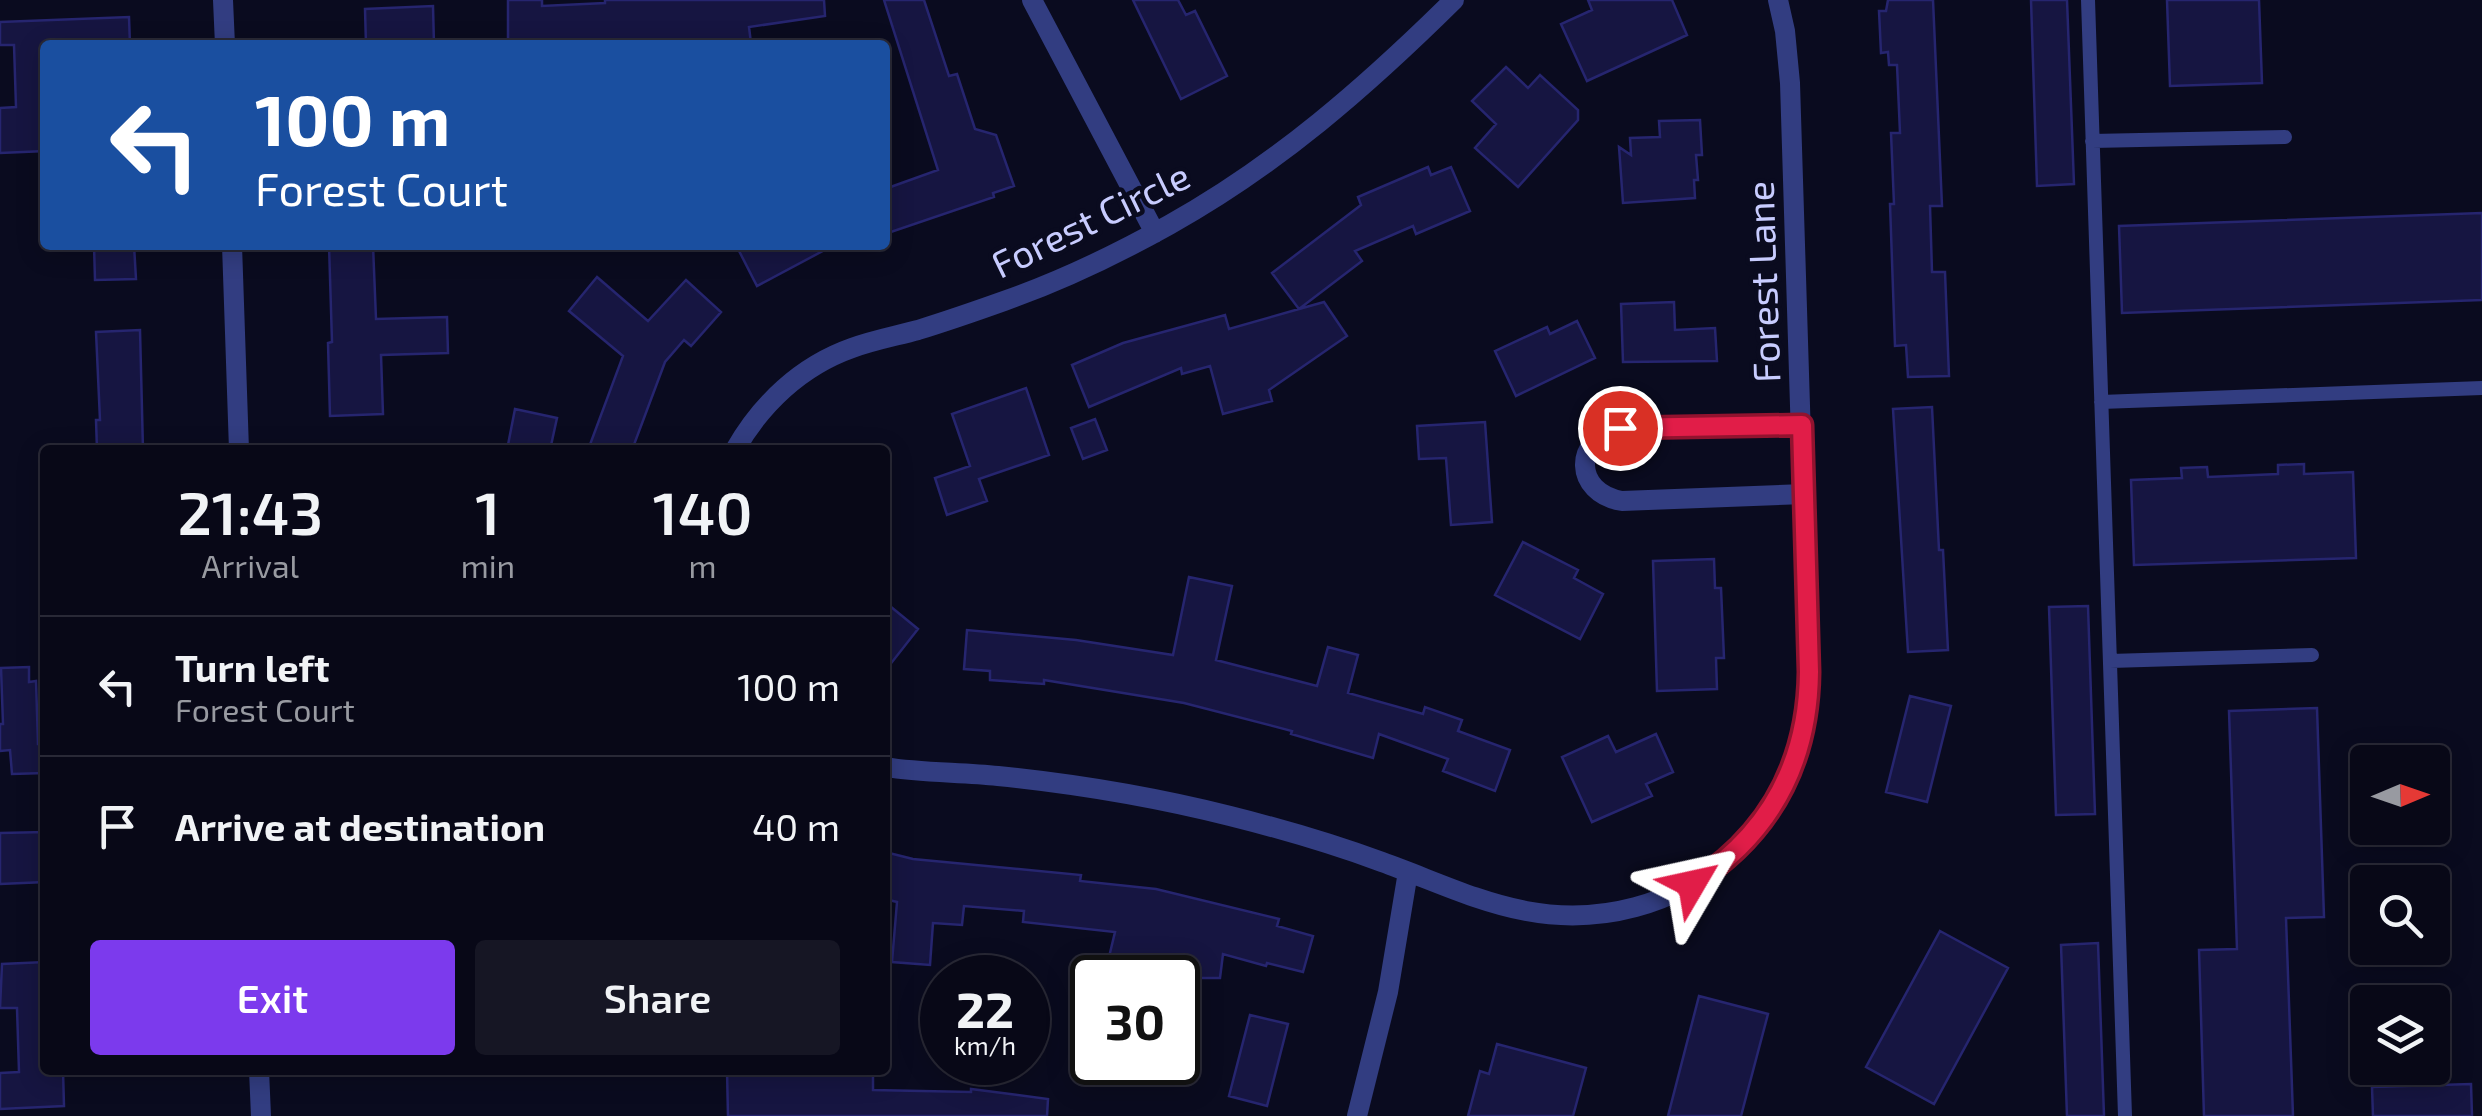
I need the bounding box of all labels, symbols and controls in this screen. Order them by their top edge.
text: 100 m [255,76,450,160]
icon: left [90,80,220,210]
street label: Forest Circle [983,151,1197,287]
text: Forest Court [255,161,508,215]
street label: Forest Lane [1735,180,1789,384]
pin [1578,386,1663,471]
icon: arrive [1593,401,1648,456]
text: 21:43 [177,475,323,547]
text: 1 [475,475,500,547]
text: 140 [653,475,753,547]
text: Arrival [202,546,299,584]
text: min [461,546,515,584]
text: m [689,546,717,584]
text: Turn left [175,644,330,690]
icon: left [90,659,145,714]
text: 100 m [737,663,840,709]
text: Forest Court [175,690,355,728]
north arrow [2350,745,2450,845]
map controls [2350,745,2450,1085]
icon: arrive [90,799,145,854]
text: Arrive at destination [175,803,545,849]
text: 40 m [752,803,840,849]
position arrow [1640,832,1744,936]
button: search [2350,865,2450,965]
button: Exit [90,940,455,1055]
button: Share [475,940,840,1055]
speed limit sign: 30 [1070,955,1200,1085]
text: 22 [956,978,1014,1038]
button: layers [2350,985,2450,1085]
text: km/h [954,1030,1016,1060]

